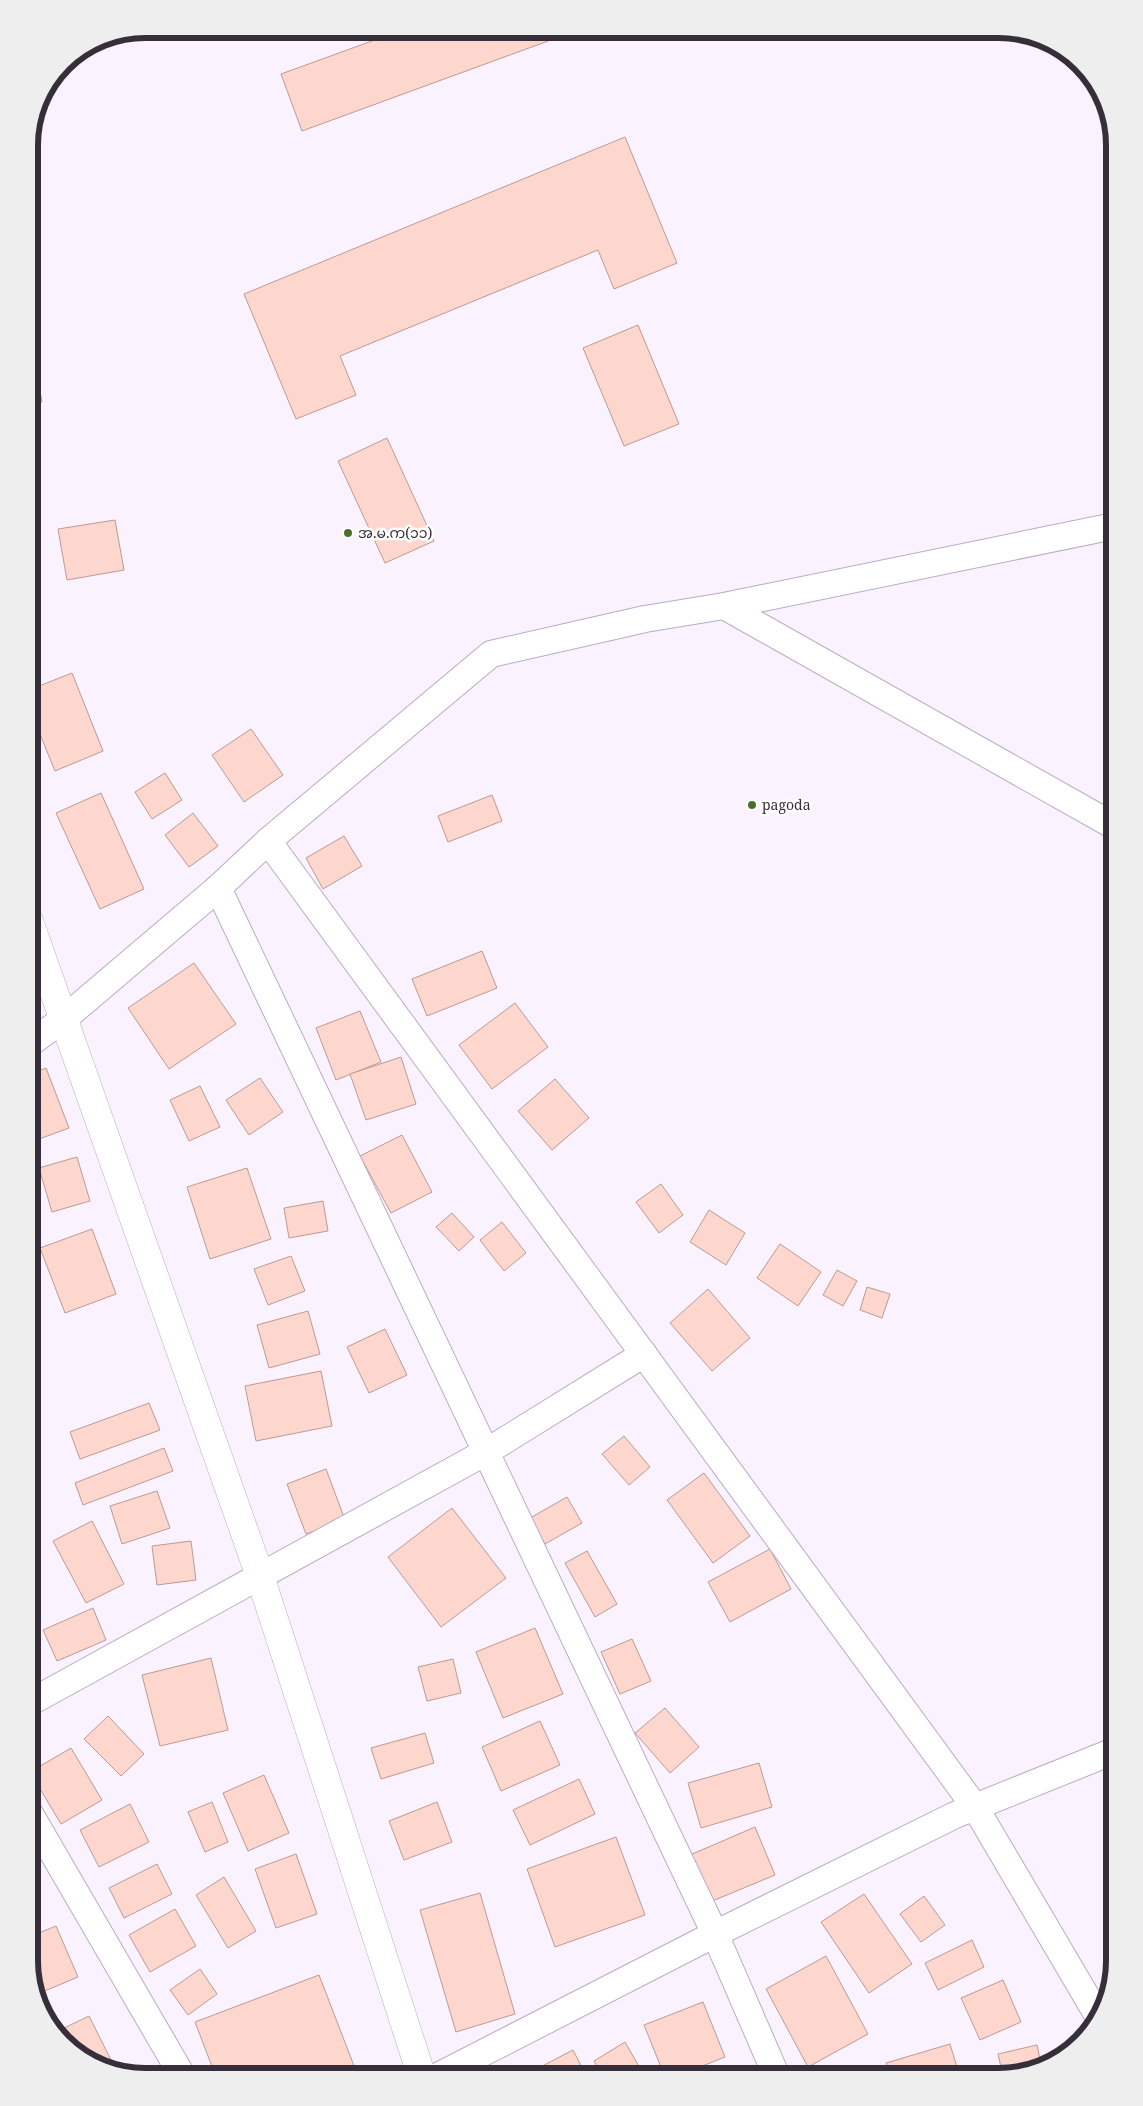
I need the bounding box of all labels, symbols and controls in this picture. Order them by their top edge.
place label: အ.မ.က(၁၁) [358,523,432,542]
marker: အ.မ.က(၁၁) [342,527,354,539]
place label: pagoda [762,795,811,814]
marker: pagoda [746,799,758,811]

